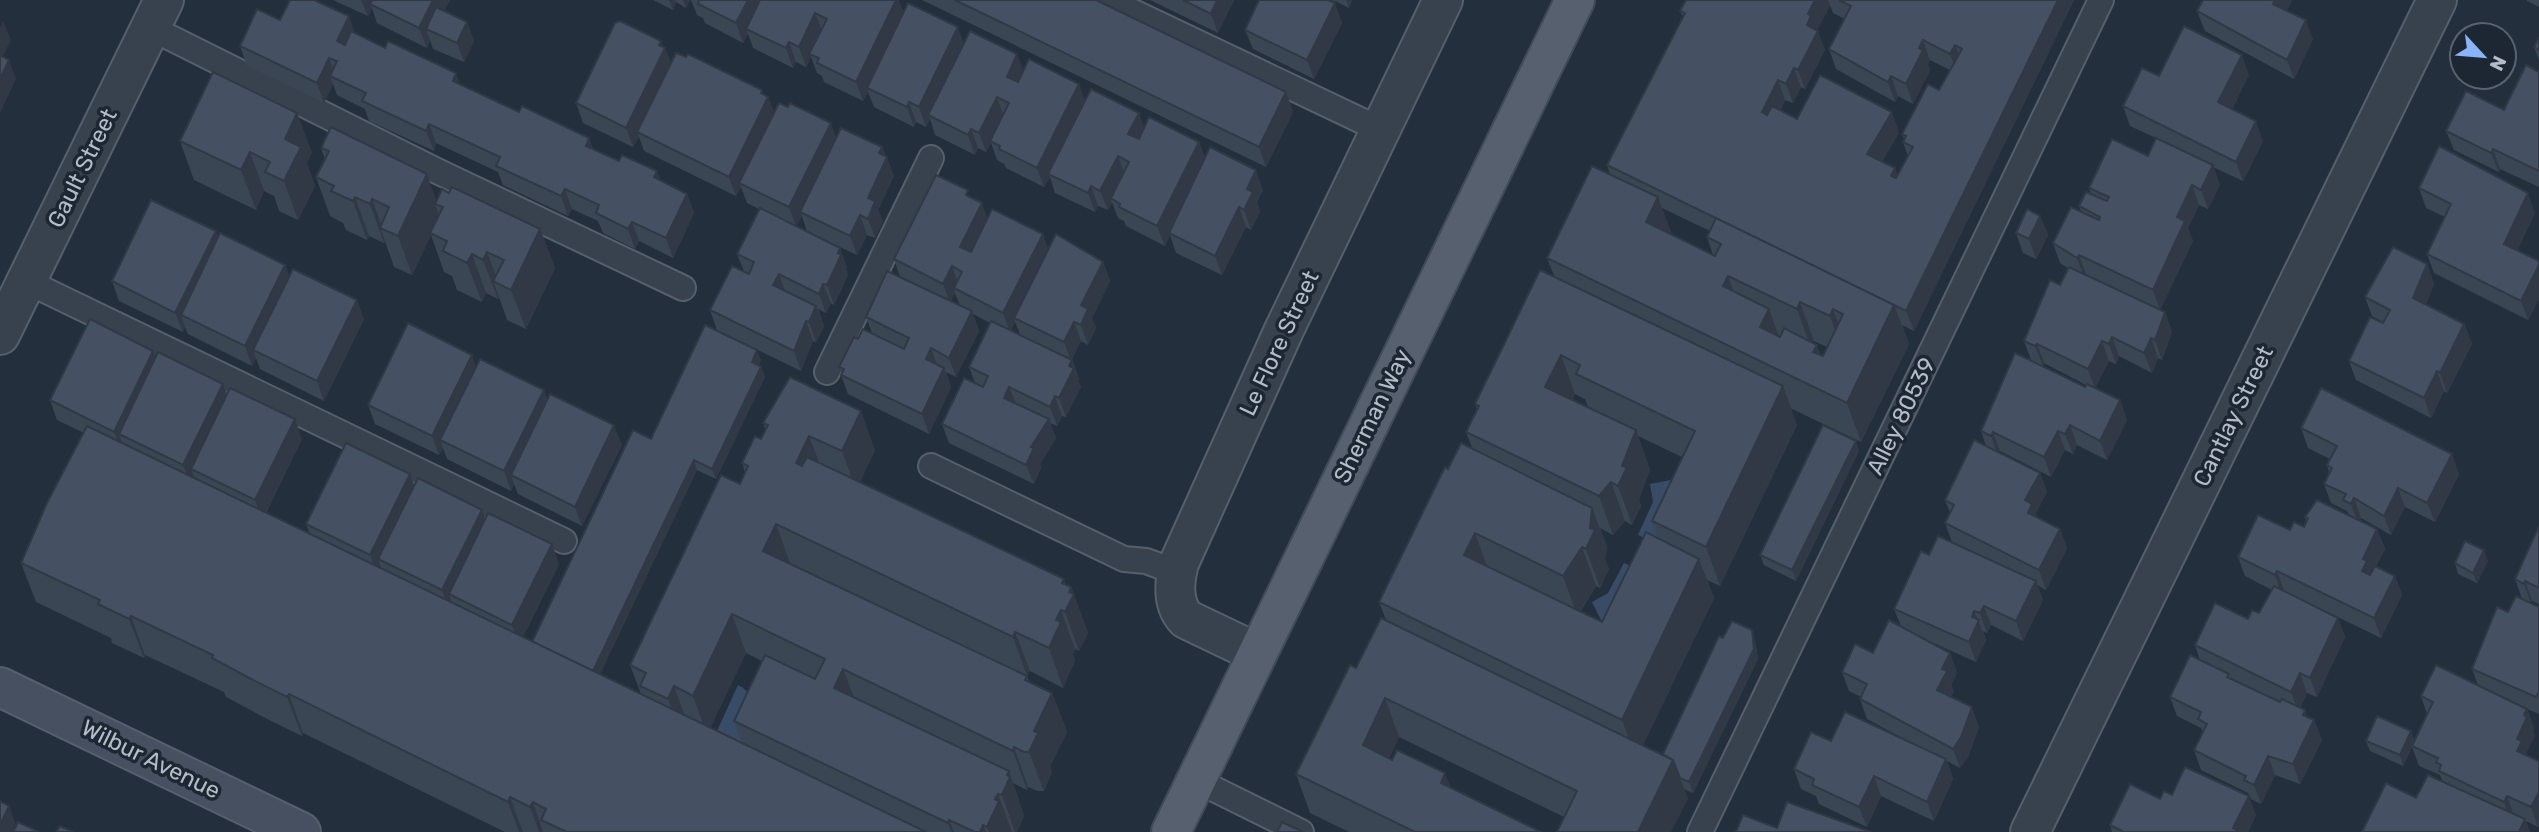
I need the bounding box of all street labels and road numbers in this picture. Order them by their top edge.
street label: Gault Street [41,104,123,232]
street label: Le Flore Street [1233,266,1325,420]
street label: Cantlay Street [2187,341,2279,491]
street label: Sherman Way [1328,344,1417,487]
street label: Alley 80539 [1861,353,1941,479]
street label: Wilbur Avenue [77,713,225,805]

